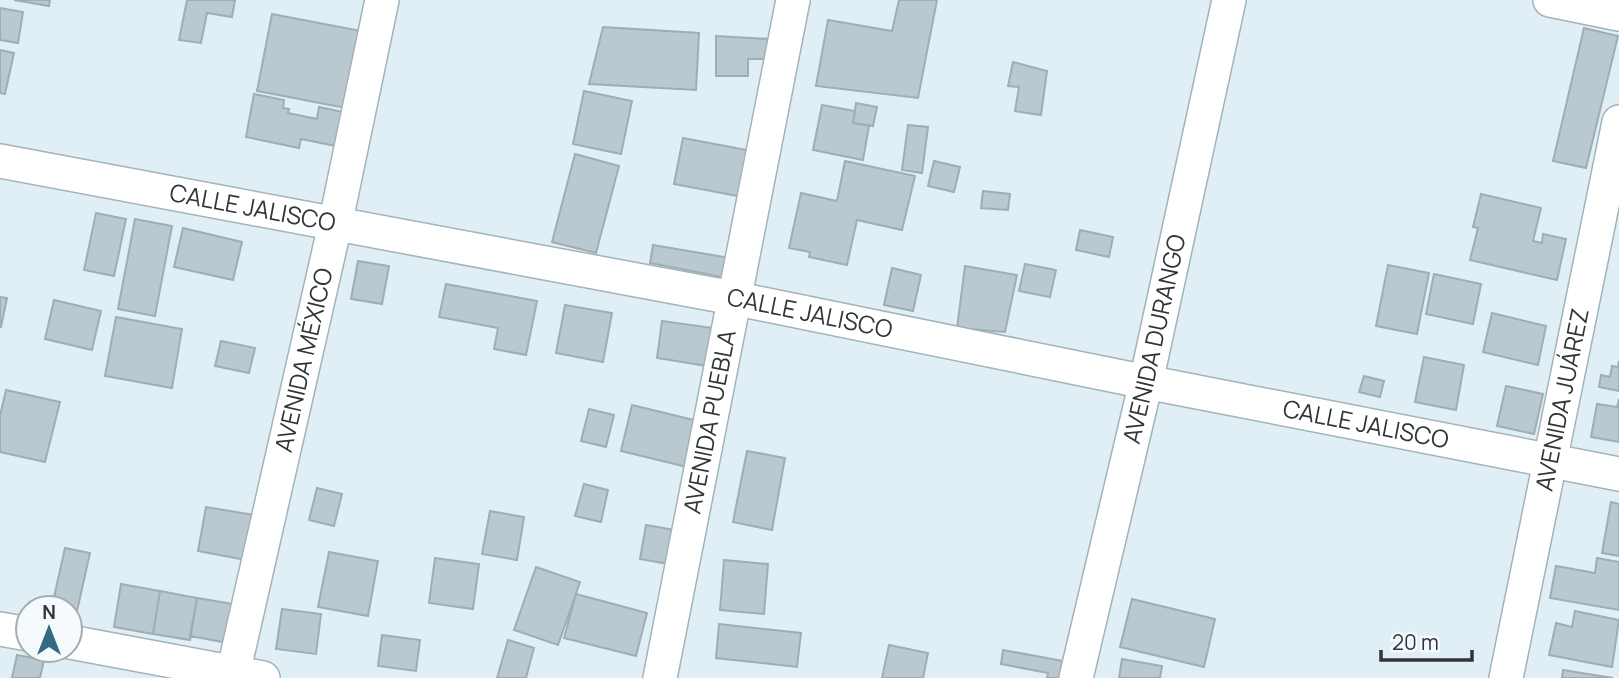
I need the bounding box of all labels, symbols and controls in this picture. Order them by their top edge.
street label: CALLE JALISCO [167,175,339,238]
street label: AVENIDA DURANGO [1114,231,1193,447]
street label: AVENIDA MÉXICO [266,264,340,455]
street label: CALLE JALISCO [724,279,896,345]
street label: AVENIDA JUÁREZ [1526,305,1596,494]
street label: AVENIDA PUEBLA [675,327,743,516]
street label: CALLE JALISCO [1280,391,1452,456]
north arrow [14,594,84,664]
text: N [42,599,56,625]
scale bar [1381,618,1472,662]
text: 20 m [1392,628,1439,656]

